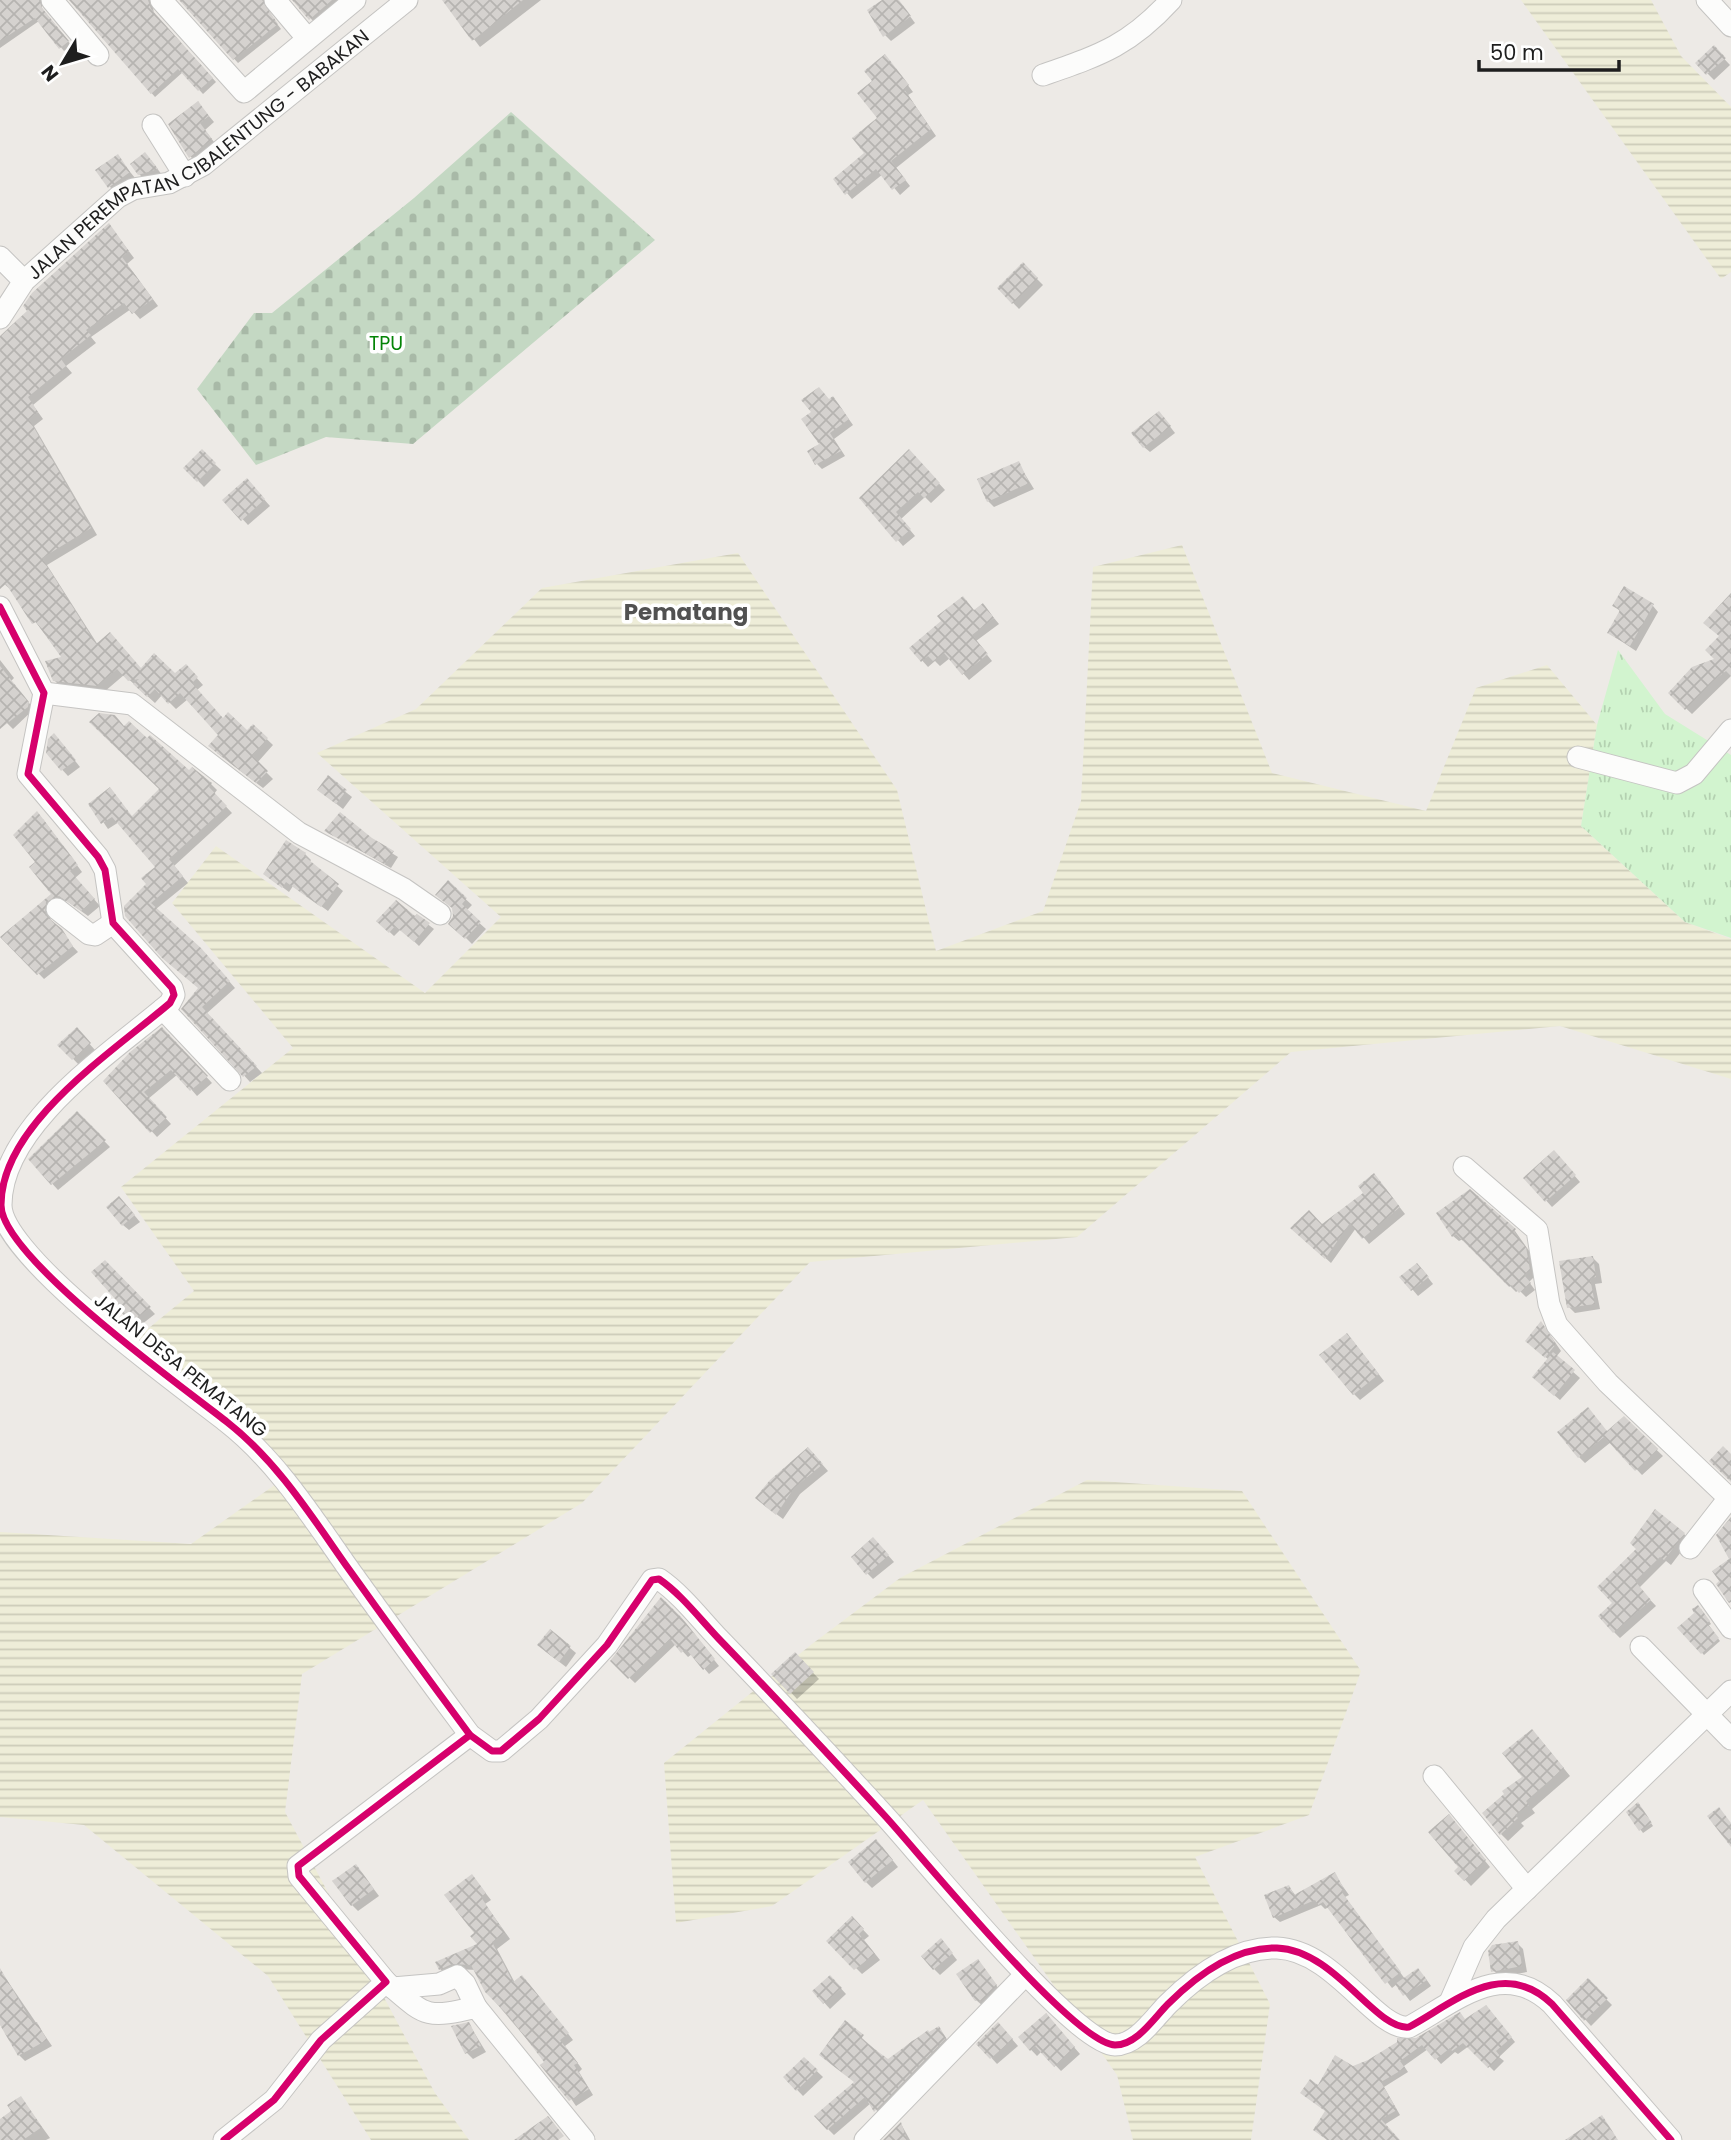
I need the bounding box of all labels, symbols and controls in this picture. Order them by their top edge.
street label: JALAN PEREMPATAN CIBALENTUNG - BABAKAN [23,23,375,287]
north arrow [28,28,98,98]
scale bar [1479,28,1619,72]
text: 50 m [1490,38,1544,67]
park label: TPU [369,330,403,357]
district label: Pematang [624,596,748,628]
street label: JALAN DESA PEMATANG [88,1287,273,1444]

